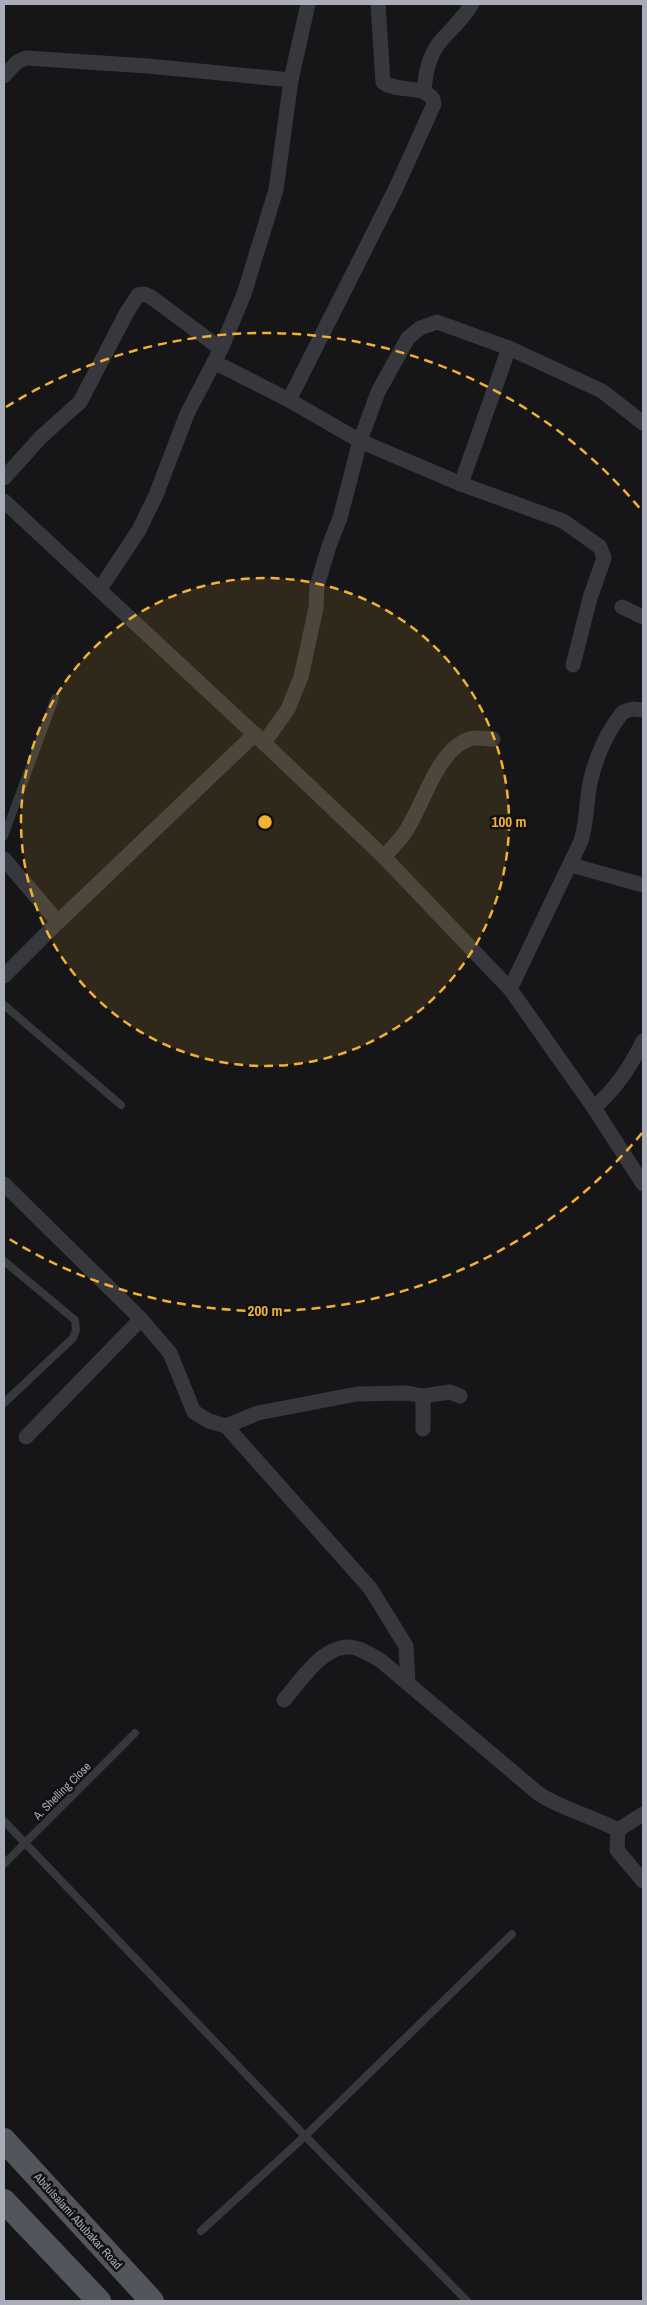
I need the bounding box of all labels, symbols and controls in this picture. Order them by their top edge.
text: 100 m [492,811,526,832]
centre of rings [256,813,274,831]
text: 200 m [248,1300,282,1321]
street label: A. Shelling Close [29,1759,94,1824]
street label: Abdulsalami Abubakar Road [30,2169,126,2273]

